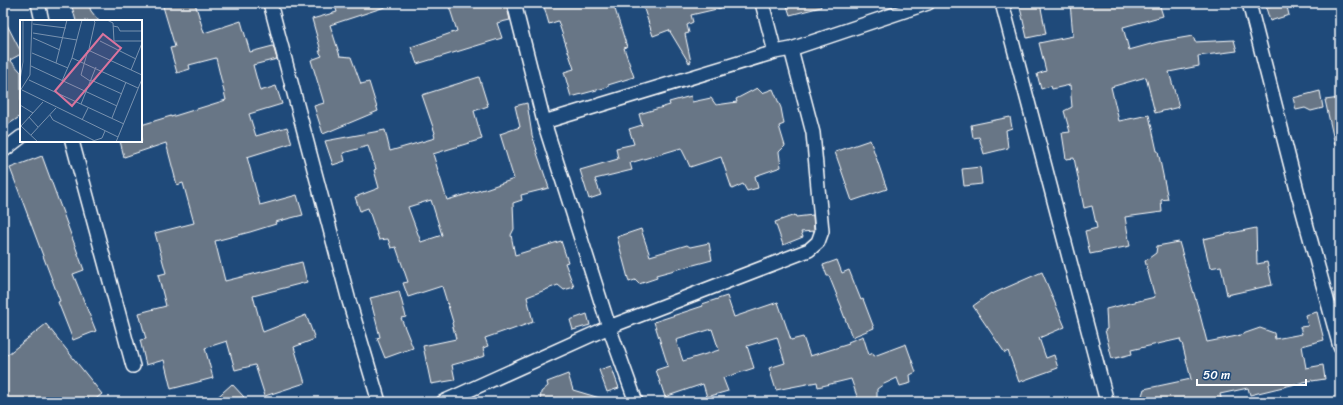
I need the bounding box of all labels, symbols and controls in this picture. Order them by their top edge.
inset map [20,20,142,142]
scale bar [1197,361,1306,387]
text: 50 m [1203,364,1230,386]

